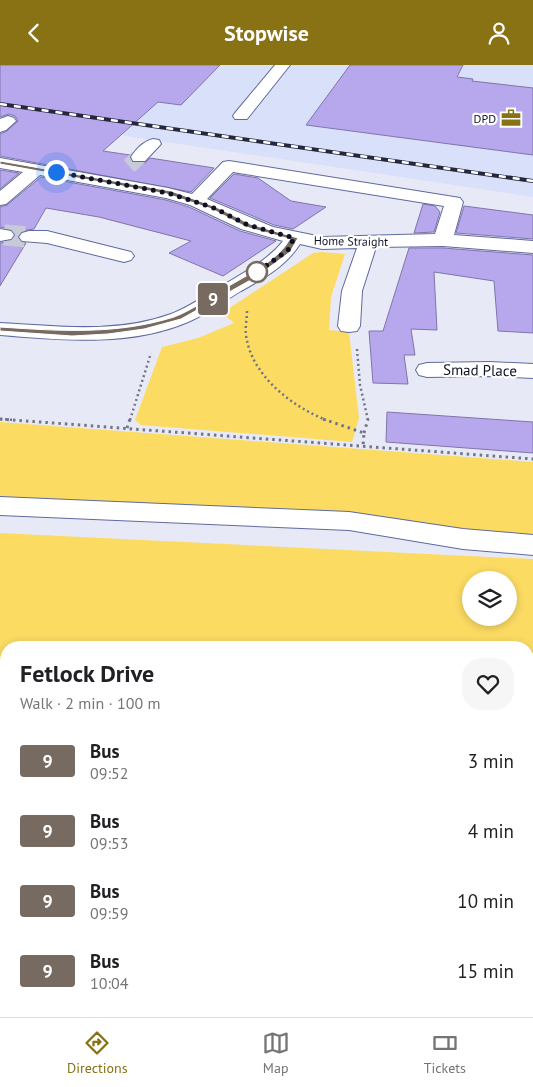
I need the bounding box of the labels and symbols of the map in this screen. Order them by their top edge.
office icon: DPD [500,107,522,129]
place label: DPD [474,111,496,126]
your location [44,160,69,185]
street label: Home Straight [314,233,388,249]
unlabelled marker [246,261,268,283]
line badge: 9 [197,283,229,315]
street label: Smad Place [443,360,517,380]

